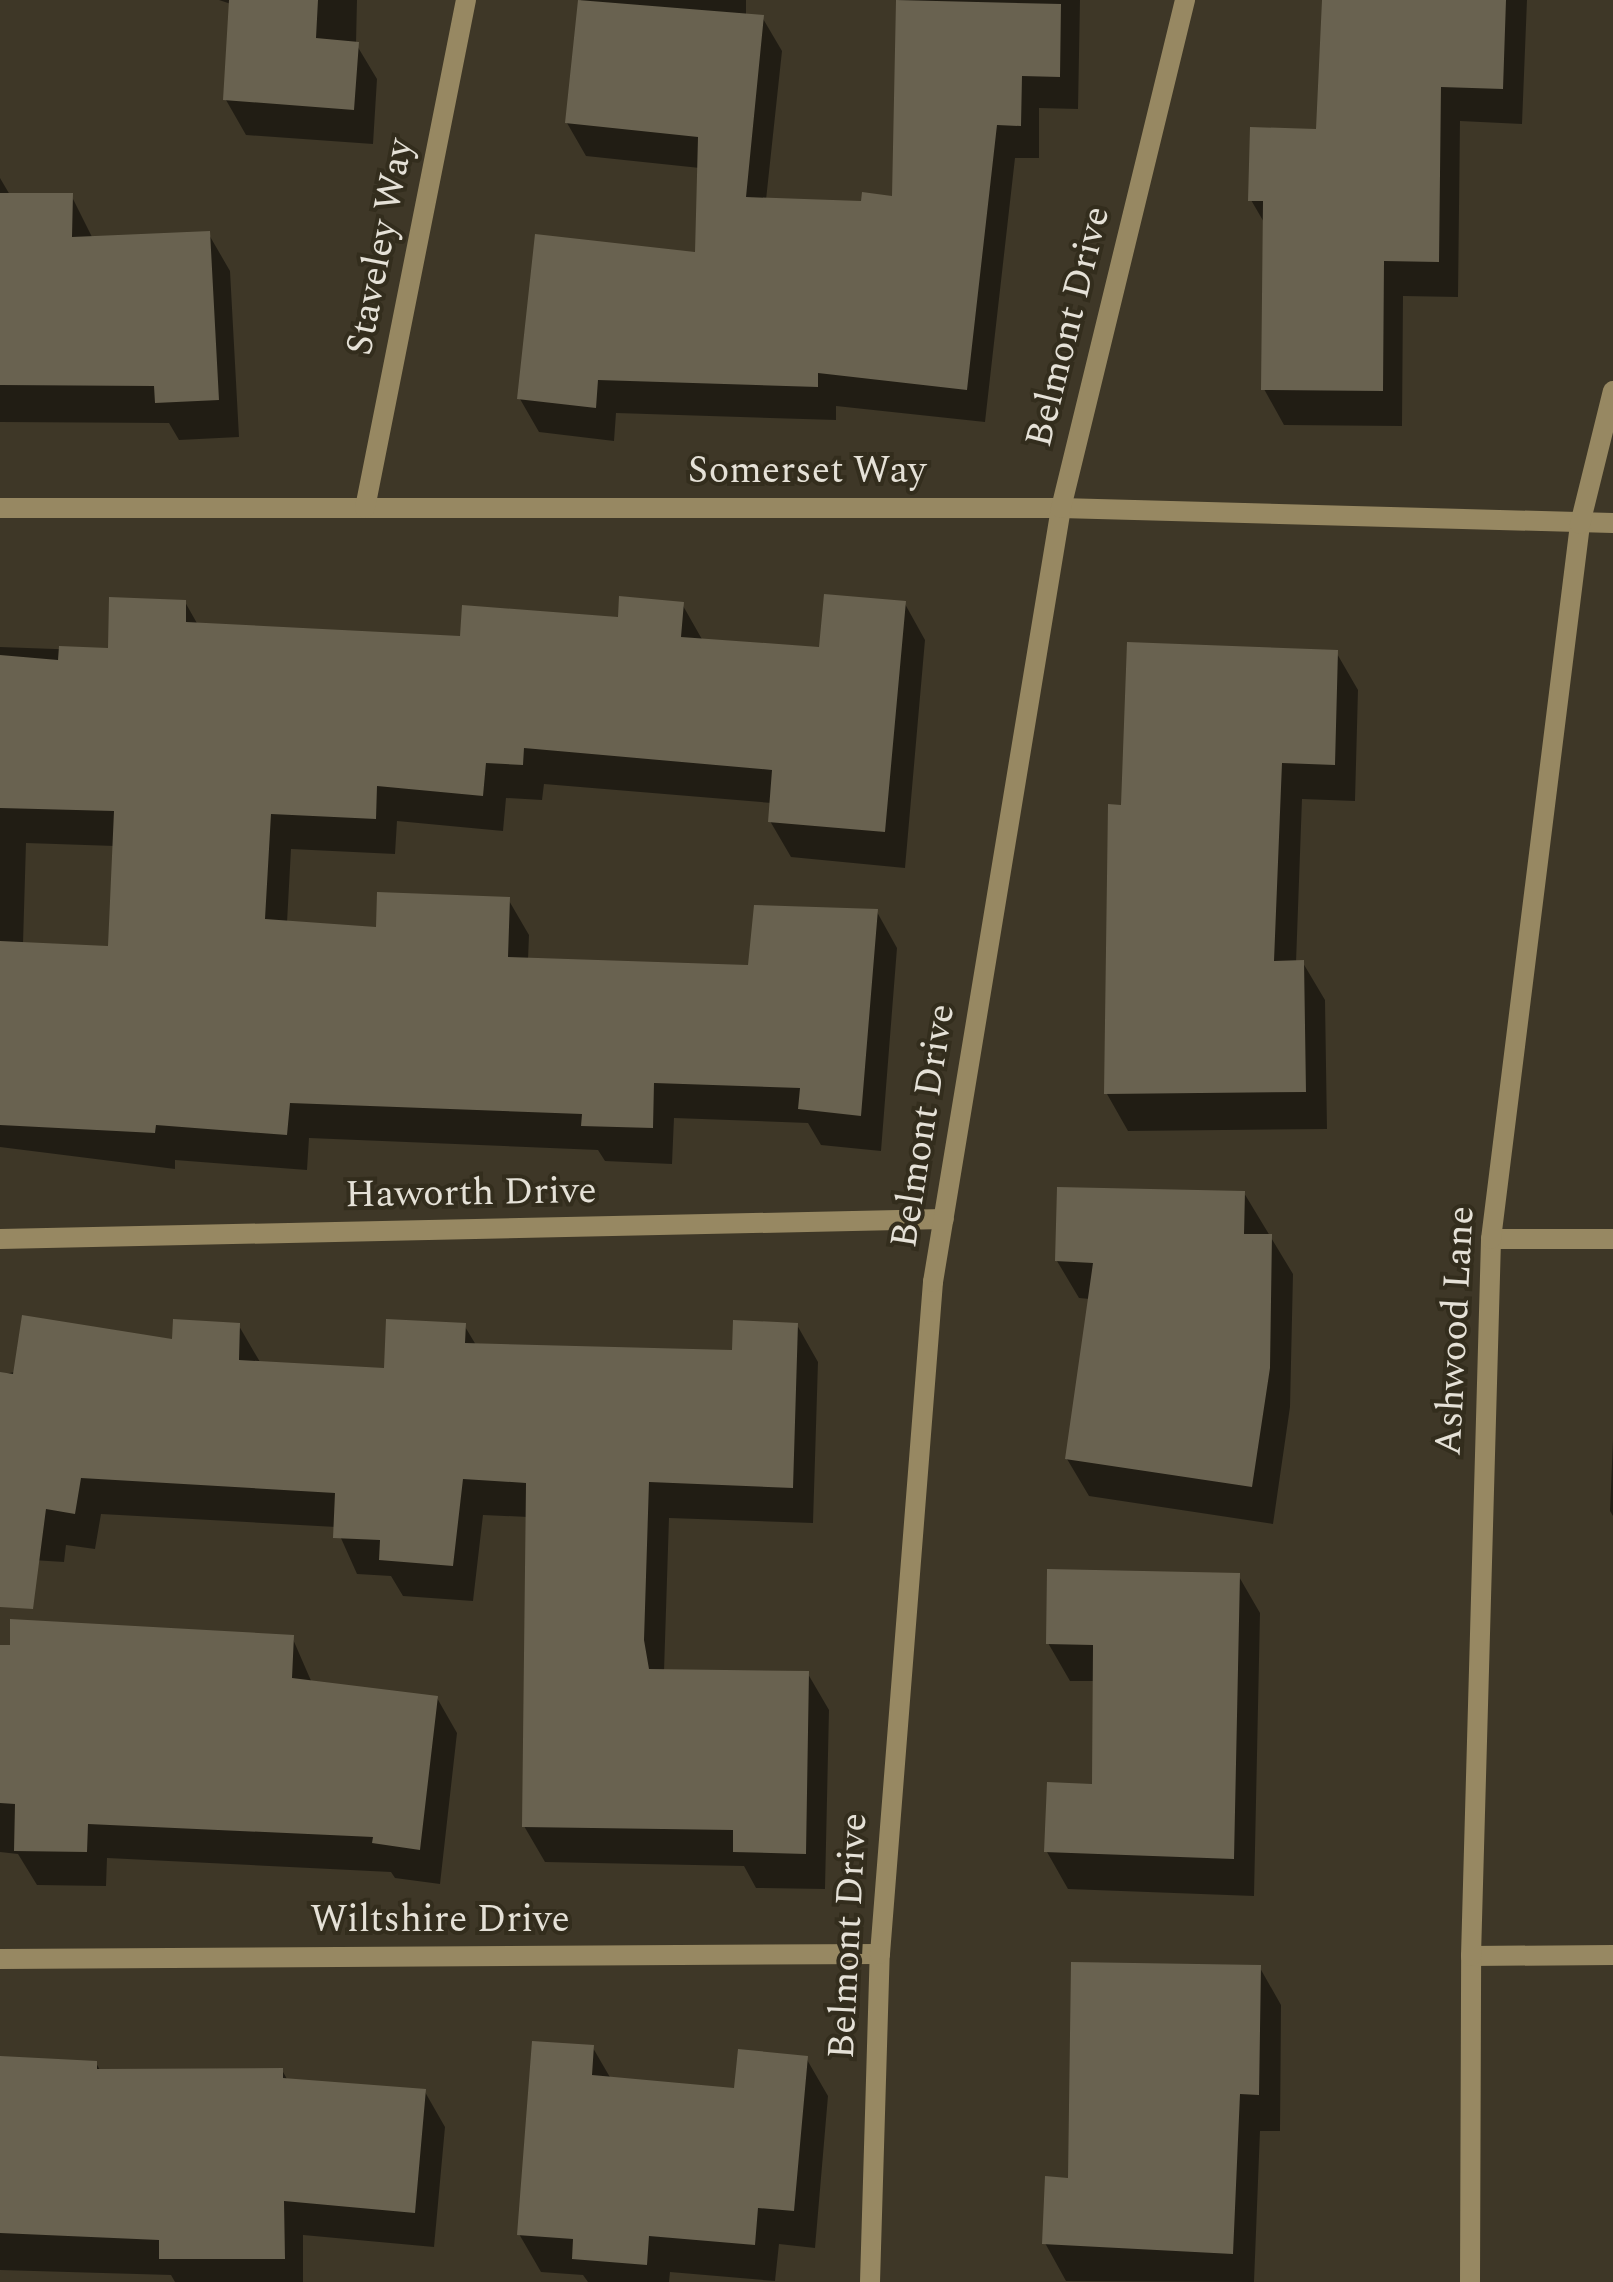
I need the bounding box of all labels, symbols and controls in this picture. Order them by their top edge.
street label: Staveley Way [338,135,424,359]
street label: Belmont Drive [1017,202,1121,452]
street label: Somerset Way [688,449,926,495]
street label: Belmont Drive [882,1001,966,1251]
street label: Haworth Drive [345,1169,597,1219]
street label: Ashwood Lane [1427,1205,1485,1457]
street label: Belmont Drive [820,1812,878,2060]
street label: Wiltshire Drive [310,1898,570,1944]

